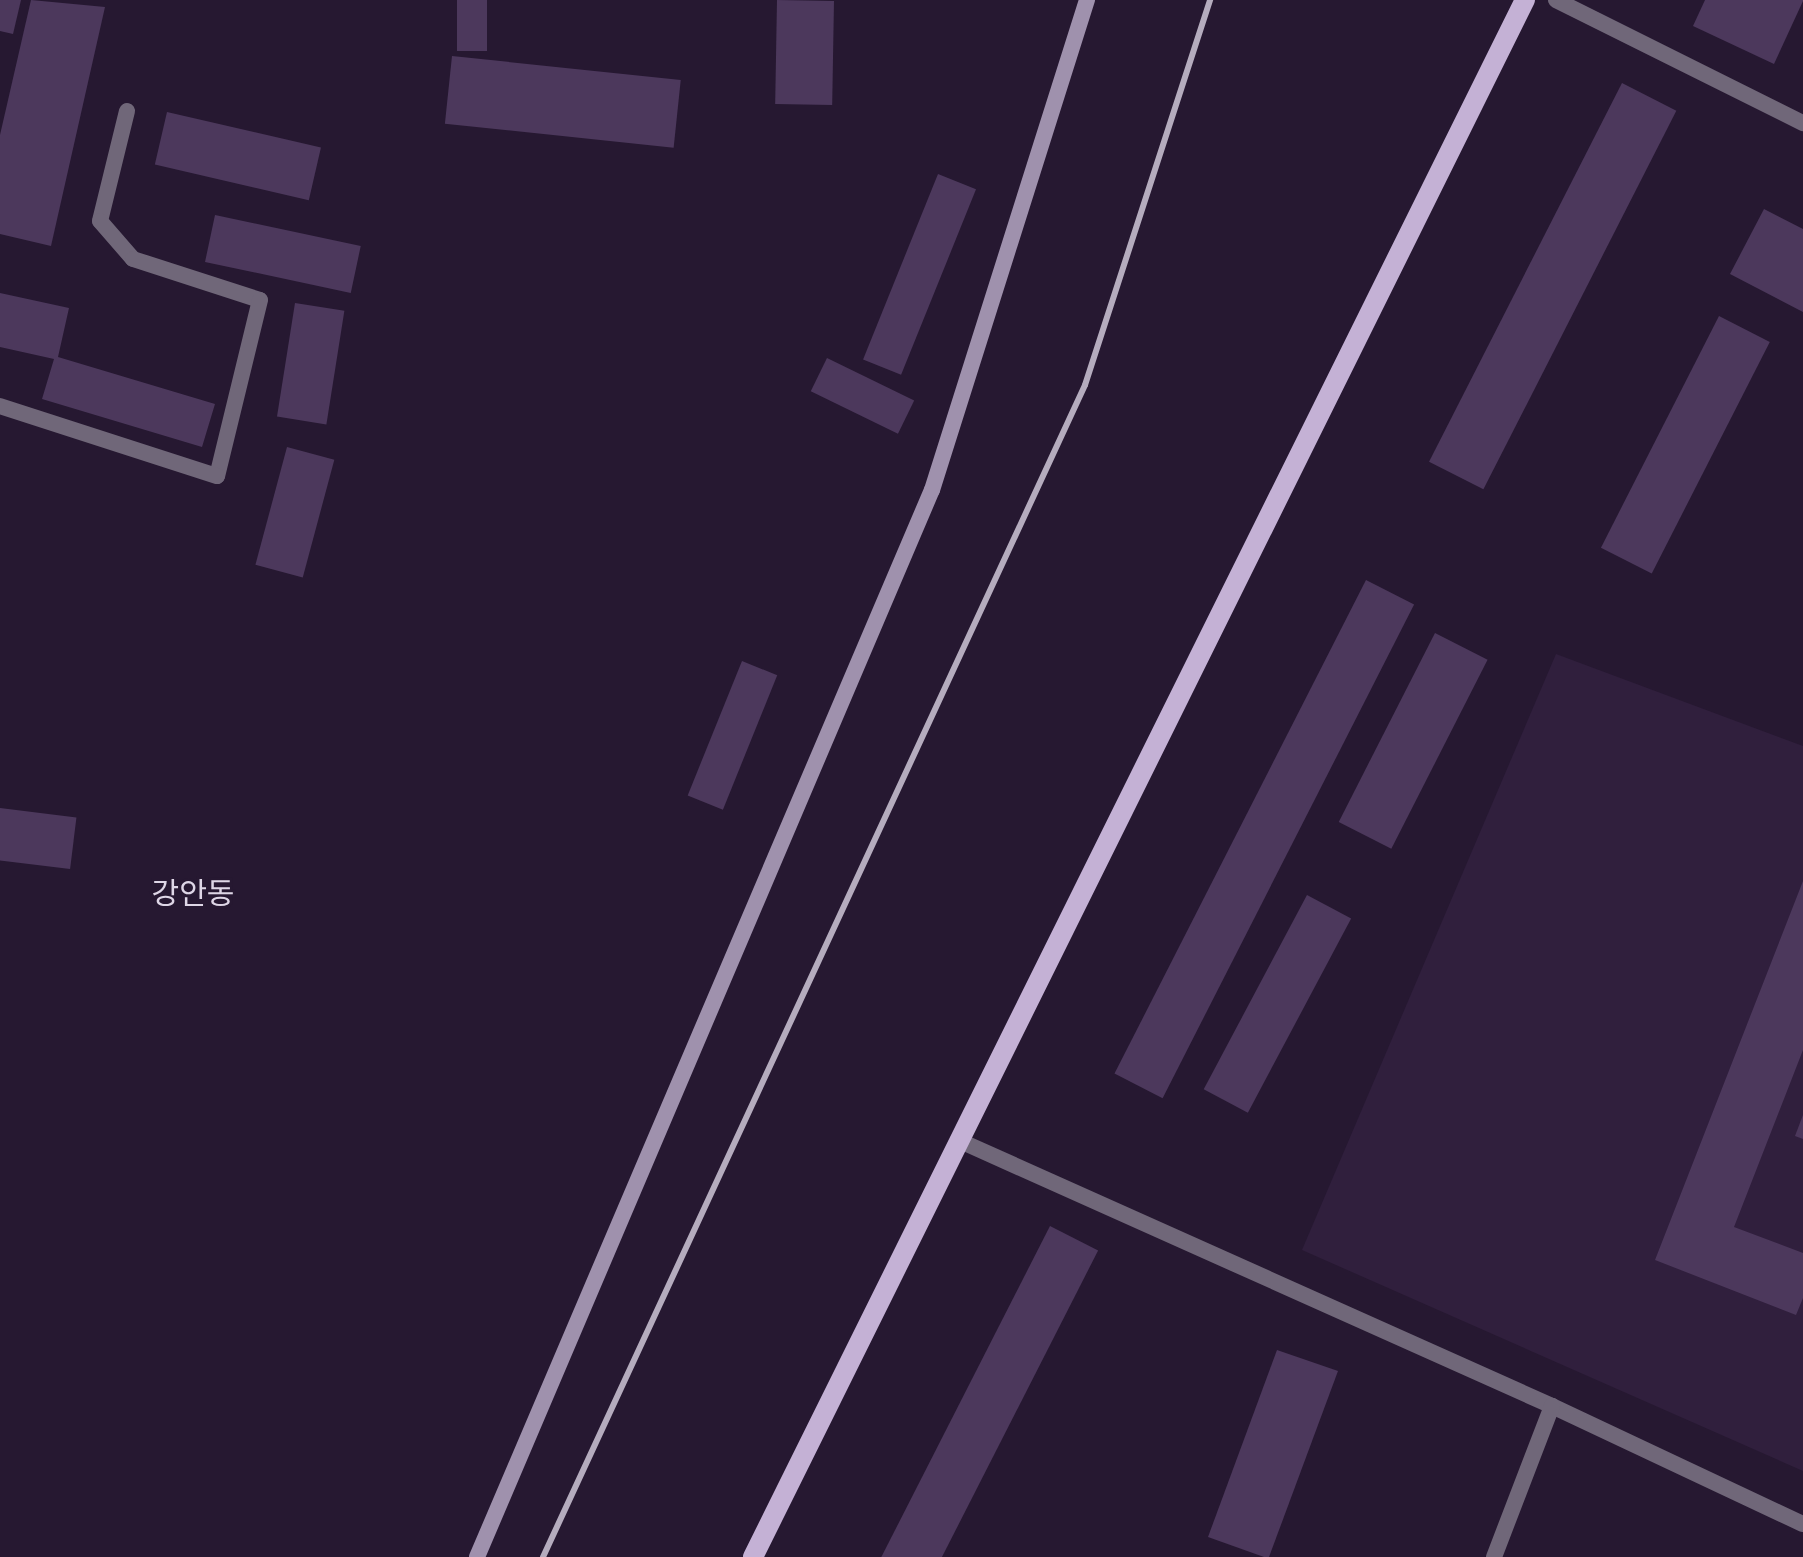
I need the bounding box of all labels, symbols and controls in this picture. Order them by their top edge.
district label: 강안동 [152,875,234,911]

